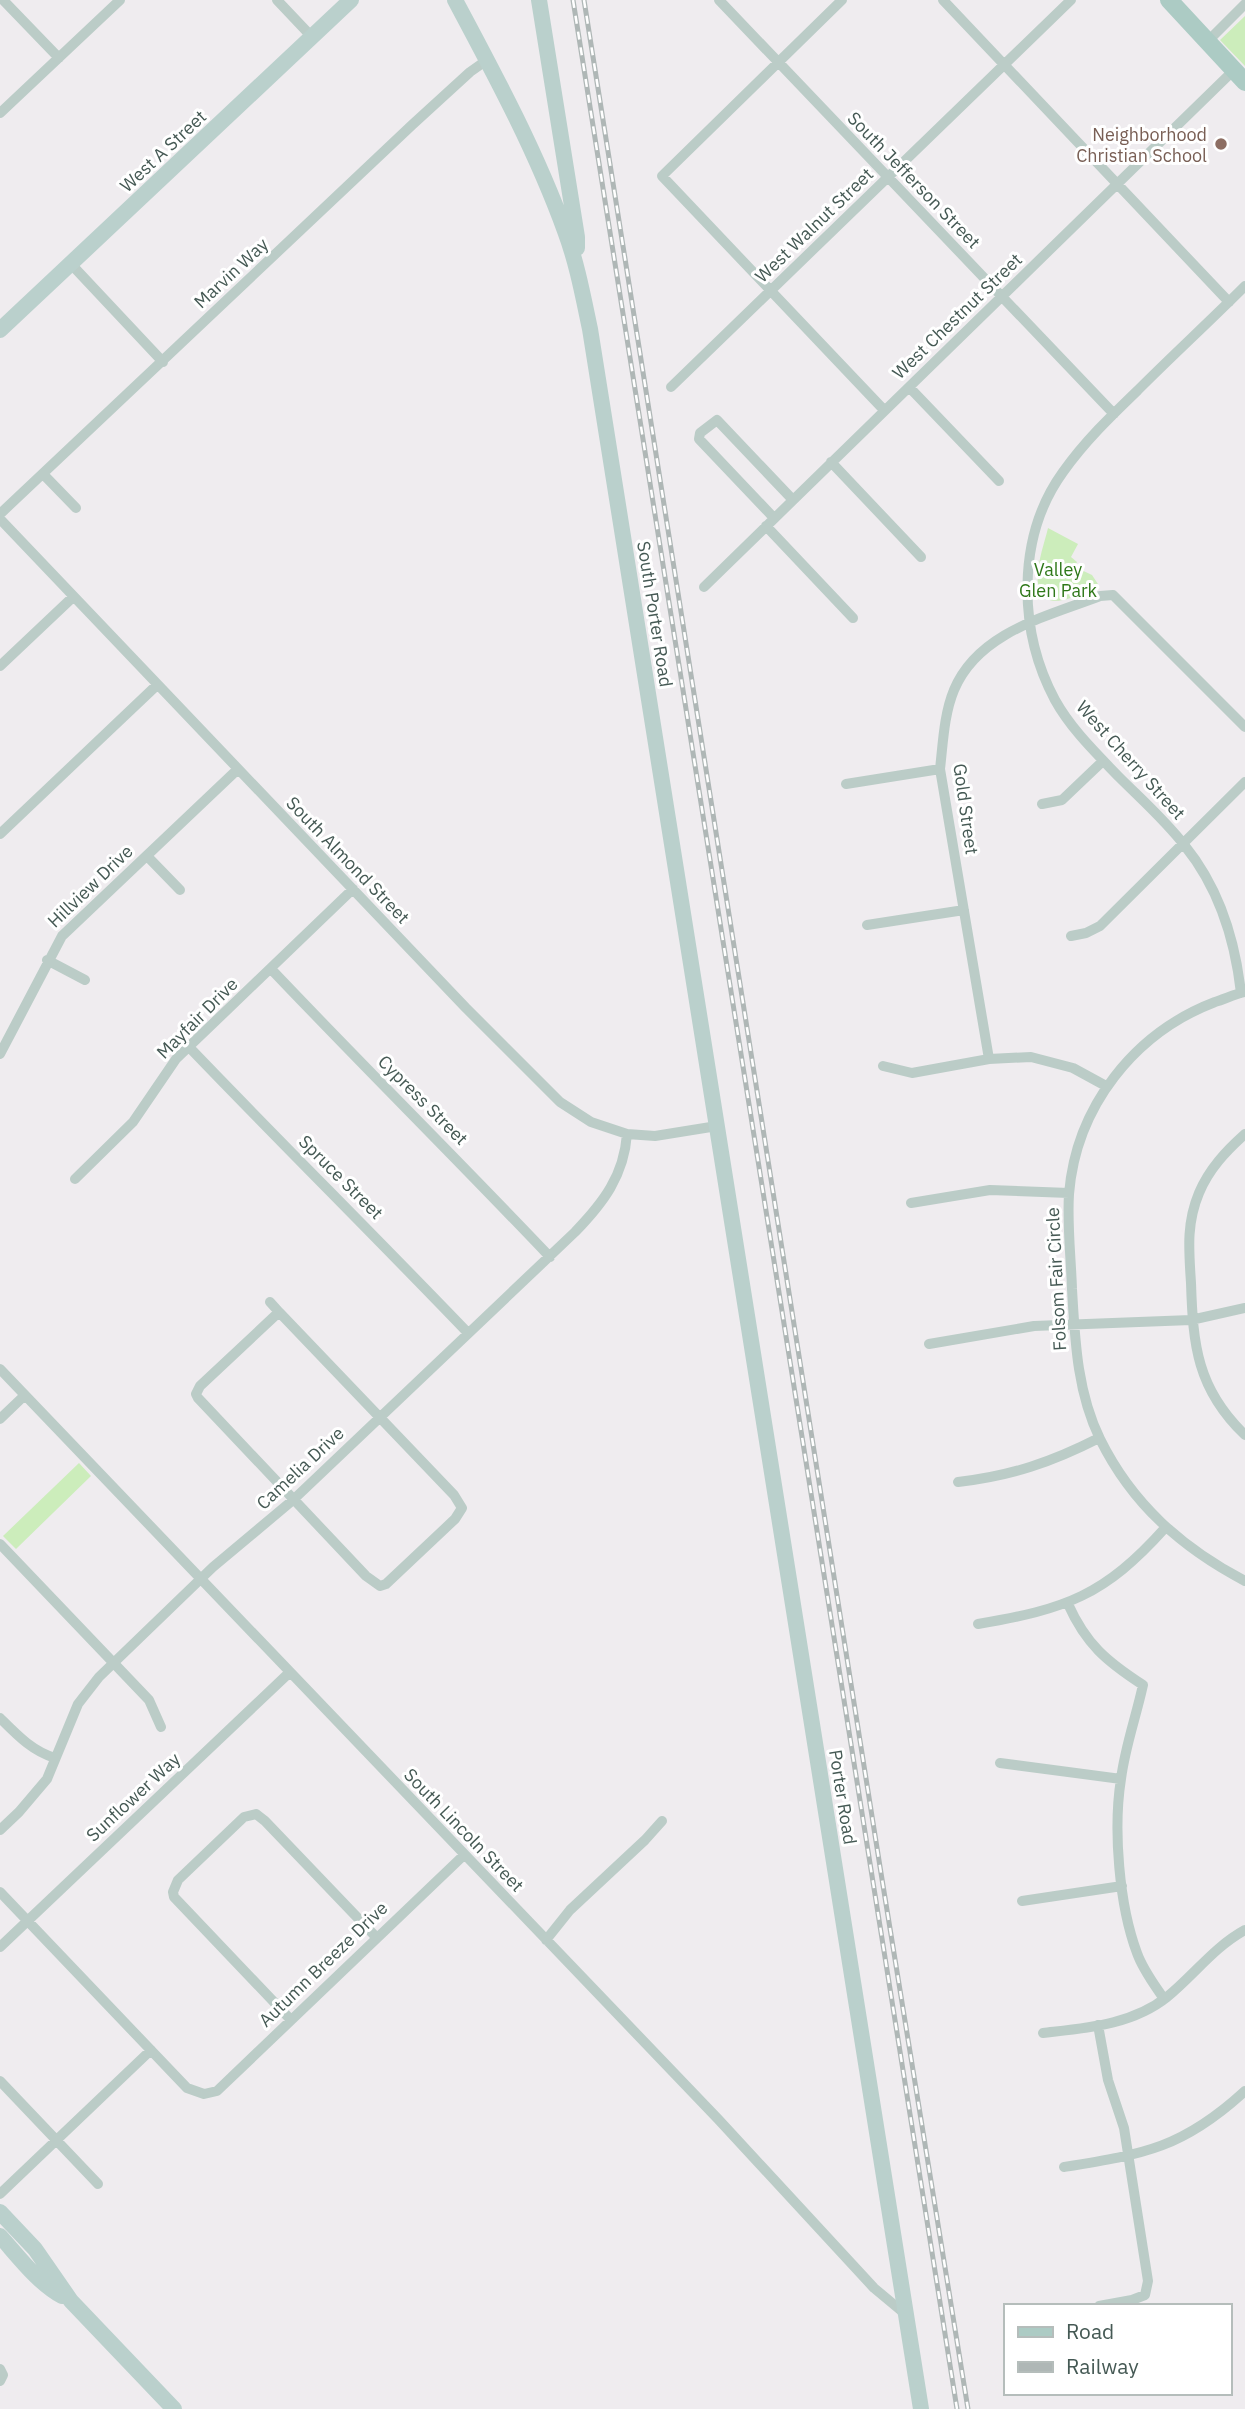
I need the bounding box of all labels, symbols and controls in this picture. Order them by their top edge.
street label: West A Street [115,105,211,197]
street label: South Jefferson Street [843,107,985,253]
place label: Neighborhood Christian School [1076,123,1207,167]
marker: Neighborhood Christian School [1213,136,1229,152]
street label: West Walnut Street [750,163,878,287]
street label: Marvin Way [189,233,273,313]
street label: West Chestnut Street [887,248,1027,384]
street label: South Porter Road [632,539,678,689]
park label: Valley Glen Park [1019,558,1098,602]
street label: West Cherry Street [1072,696,1190,824]
street label: Gold Street [948,762,984,856]
street label: South Almond Street [281,792,415,928]
street label: Hillview Drive [43,840,138,932]
street label: Mayfair Drive [151,972,243,1064]
street label: Cypress Street [373,1050,473,1150]
street label: Spruce Street [294,1130,388,1224]
street label: Folsom Fair Circle [1041,1207,1071,1351]
street label: Camelia Drive [251,1422,349,1514]
street label: Sunflower Way [81,1748,185,1846]
street label: Porter Road [824,1748,862,1846]
street label: South Lincoln Street [399,1763,529,1897]
street label: Autumn Breeze Drive [254,1896,392,2031]
legend [1004,2304,1231,2395]
text: Road [1066,2317,1114,2345]
text: Railway [1066,2352,1139,2380]

